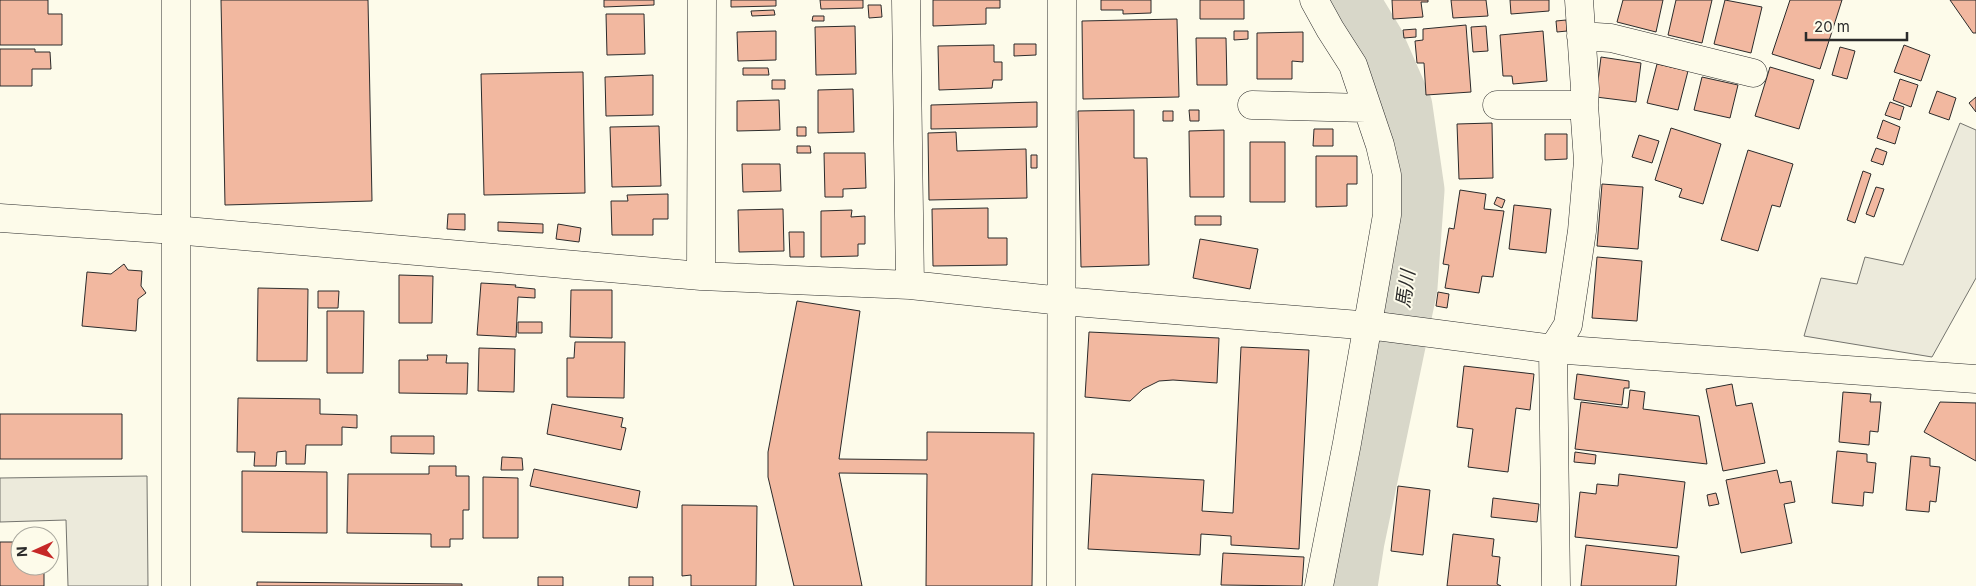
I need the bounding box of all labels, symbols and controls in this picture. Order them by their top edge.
scale bar [1806,10,1907,42]
text: 20 m [1814,17,1850,36]
water label: 馬川 [1391,267,1420,309]
north arrow [10,526,60,576]
text: N [13,546,30,557]

